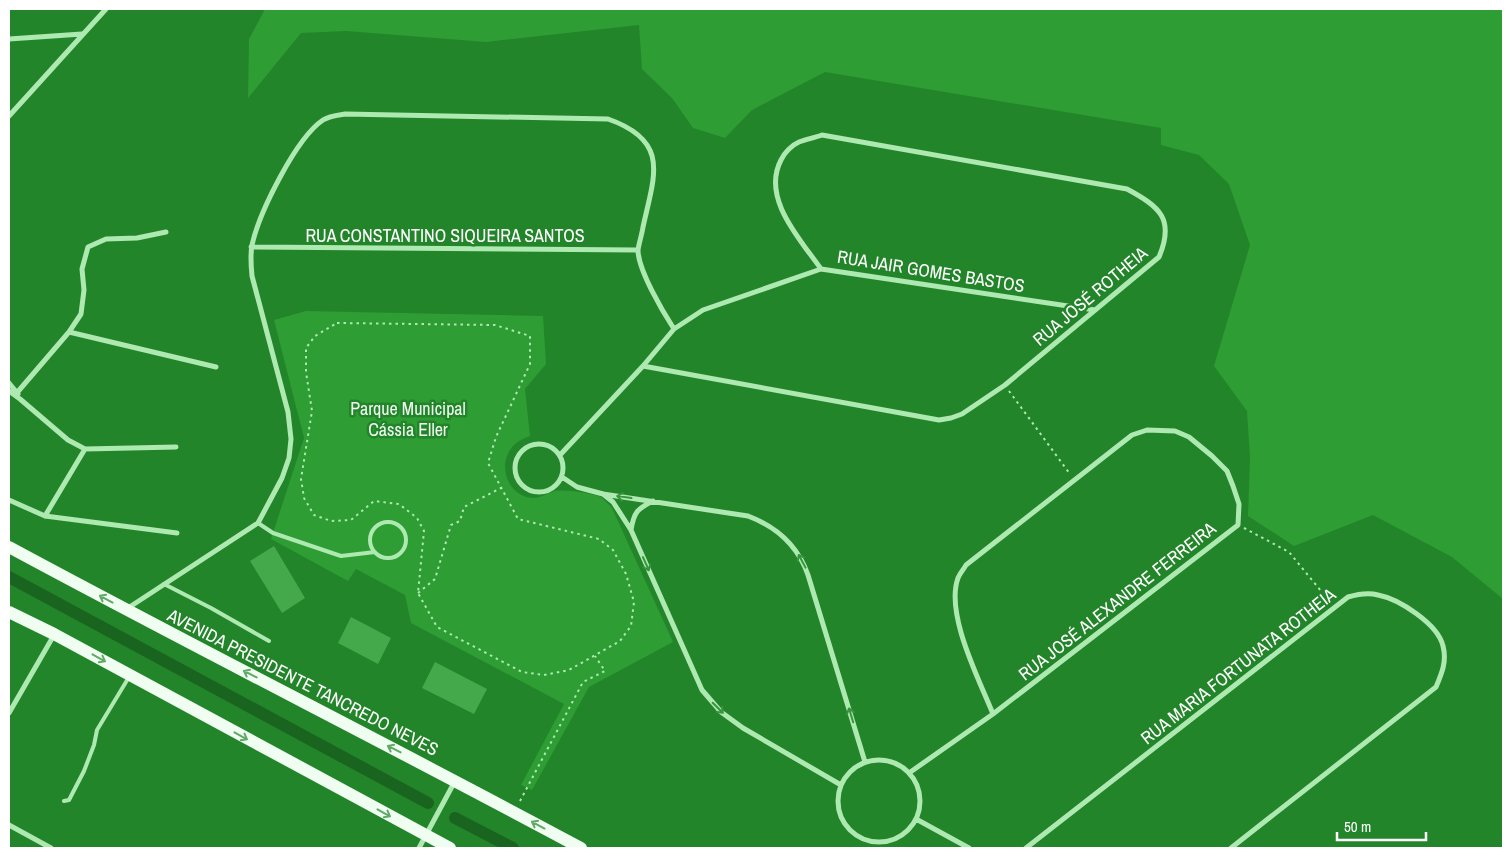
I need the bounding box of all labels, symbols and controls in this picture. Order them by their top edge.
street label: RUA CONSTANTINO SIQUEIRA SANTOS [305,223,585,248]
street label: RUA JOSÉ ROTHEIA [1027,240,1153,351]
street label: RUA JAIR GOMES BASTOS [836,244,1027,298]
park label: Parque Municipal Cássia Eller [350,396,466,442]
one-way arrow [616,491,632,501]
street label: RUA JOSÉ ALEXANDRE FERREIRA [1013,516,1221,686]
one-way arrow [797,553,807,568]
one-way arrow [642,556,652,571]
street label: RUA MARIA FORTUNATA ROTHEIA [1135,582,1341,750]
one-way arrow [98,594,113,604]
street label: AVENIDA PRESIDENTE TANCREDO NEVES [162,602,443,762]
one-way arrow [91,653,106,663]
one-way arrow [243,669,258,678]
one-way arrow [712,702,724,714]
one-way arrow [845,708,855,724]
one-way arrow [234,731,248,741]
one-way arrow [387,744,402,753]
one-way arrow [377,808,392,818]
scale bar [1337,810,1426,842]
text: 50 m [1344,816,1371,837]
one-way arrow [530,820,545,830]

